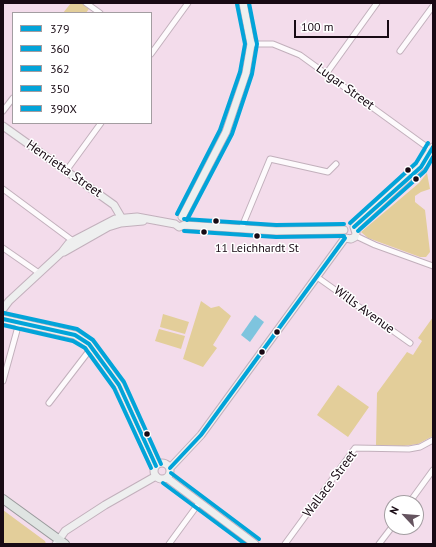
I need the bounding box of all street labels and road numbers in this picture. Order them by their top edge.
street label: Lugar Street [313,61,377,113]
street label: Henrietta Street [23,137,105,201]
street label: Wills Avenue [331,283,397,337]
street label: Wallace Street [300,448,360,520]

